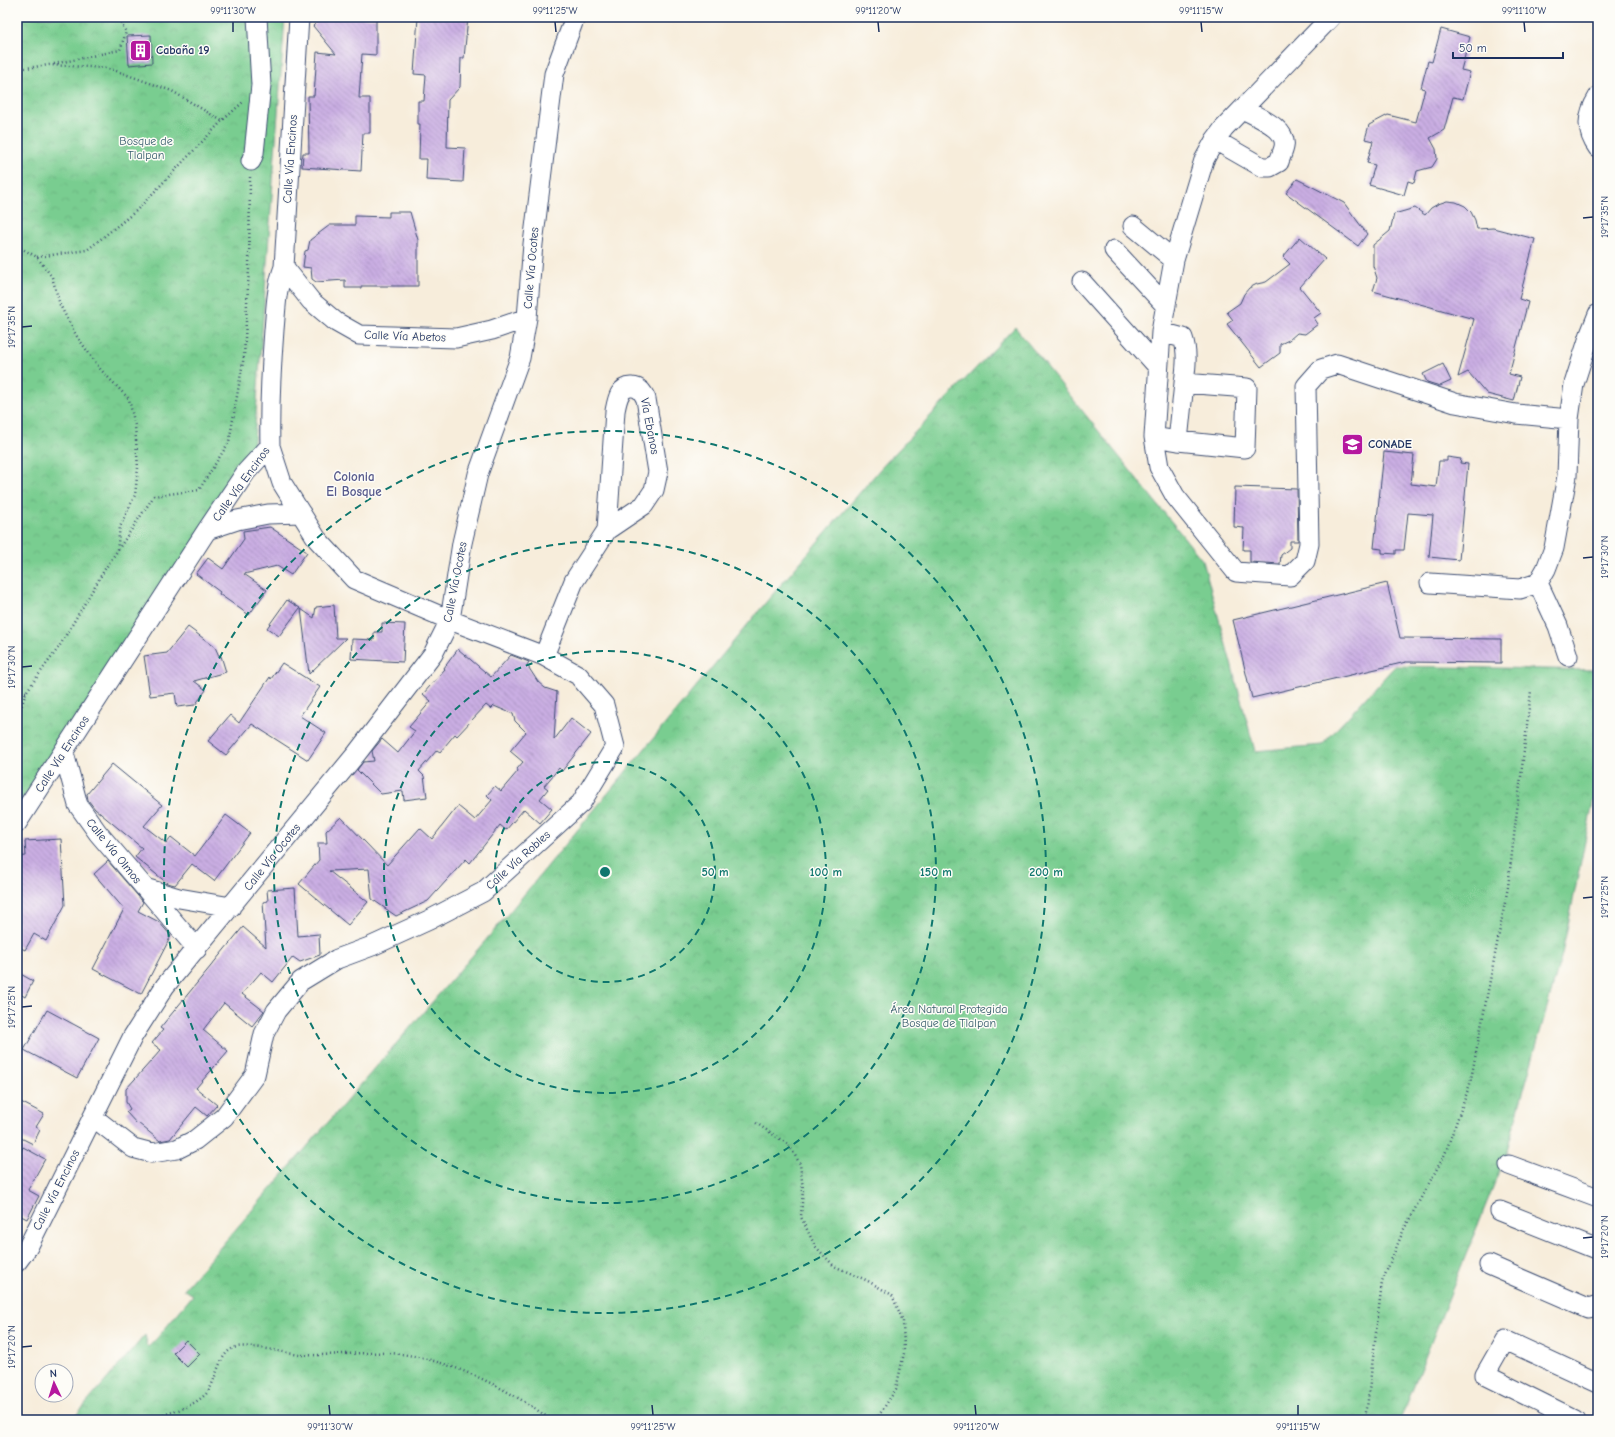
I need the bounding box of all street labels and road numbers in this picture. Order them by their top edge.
street label: Calle Vía Encinos [280,114,300,204]
street label: Calle Vía Ocotes [520,227,542,309]
street label: Calle Vía Abetos [364,328,446,344]
street label: Vía Ebanos [638,397,662,455]
street label: Calle Vía Encinos [209,444,273,524]
street label: Calle Vía Ocotes [440,540,470,624]
street label: Calle Vía Encinos [32,713,92,795]
street label: Calle Vía Olmos [83,816,145,886]
street label: Calle Vía Ocotes [241,821,303,893]
street label: Calle Vía Robles [483,827,553,893]
street label: Calle Vía Encinos [30,1147,82,1233]

